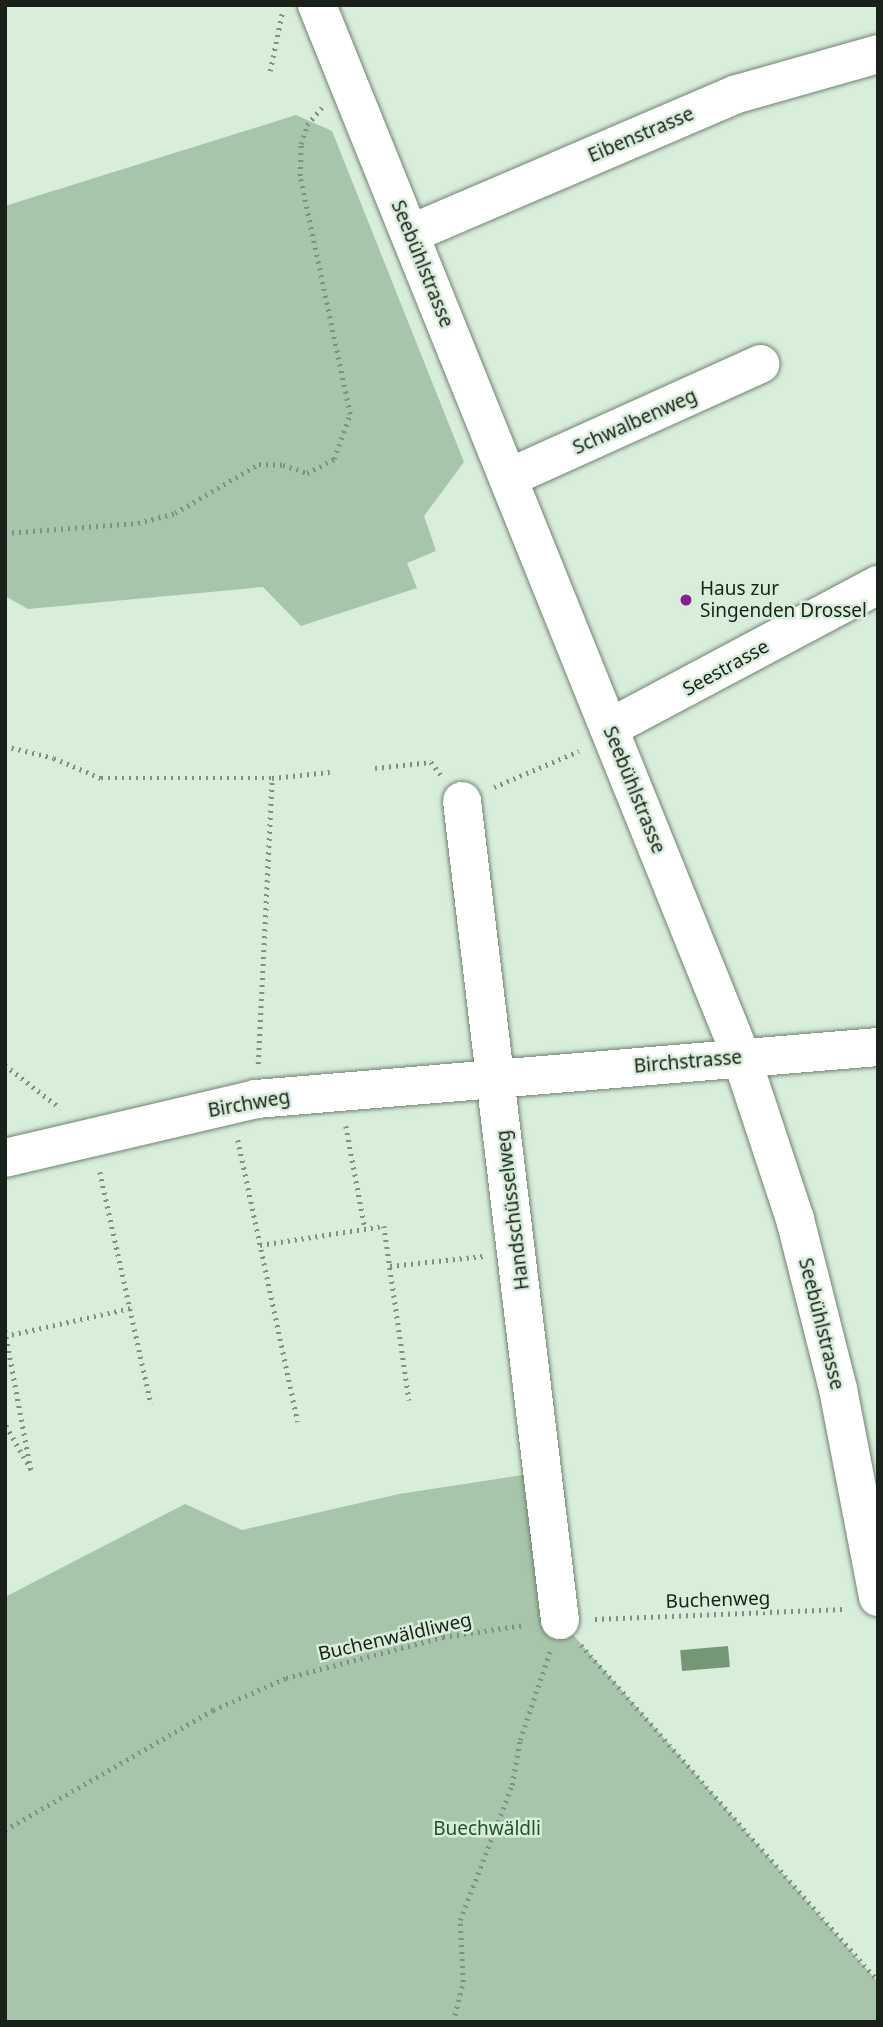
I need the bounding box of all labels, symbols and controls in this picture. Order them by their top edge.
street label: Eibenstrasse [585,103,697,167]
street label: Seebühlstrasse [386,197,458,331]
street label: Schwalbenweg [569,384,701,460]
place label: Haus zur Singenden Drossel [700,578,867,622]
marker: Haus zur Singenden Drossel [678,592,694,608]
street label: Seestrasse [679,635,773,701]
street label: Seebühlstrasse [598,723,670,857]
street label: Birchstrasse [633,1046,743,1078]
street label: Birchweg [206,1086,292,1122]
street label: Handschüsselweg [492,1129,534,1291]
street label: Seebühlstrasse [794,1256,848,1392]
street label: Buchenweg [665,1587,771,1613]
street label: Buchenwäldliweg [316,1608,474,1666]
park label: Buechwäldli [433,1818,541,1840]

